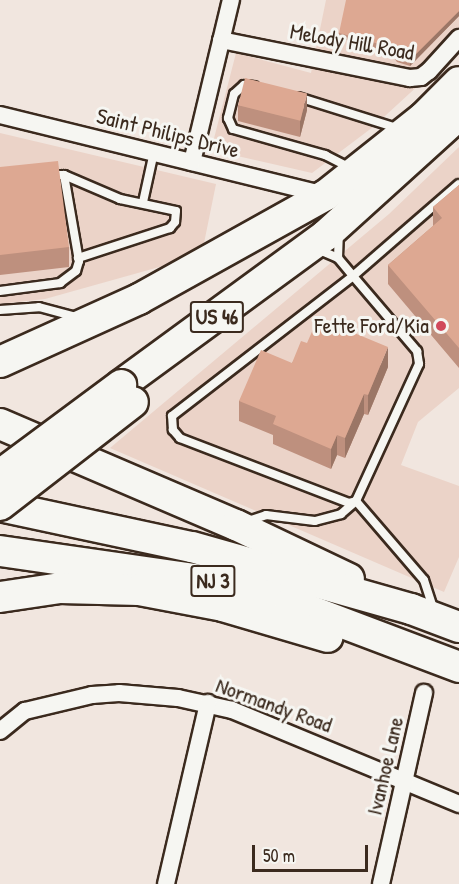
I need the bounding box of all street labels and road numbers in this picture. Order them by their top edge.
street label: Melody Hill Road [288,18,416,66]
street label: Saint Philips Drive [94,103,242,163]
road number: US 46 [188,299,246,335]
road number: NJ 3 [189,563,237,599]
street label: Normandy Road [212,672,336,738]
street label: Ivanhoe Lane [361,714,409,818]

